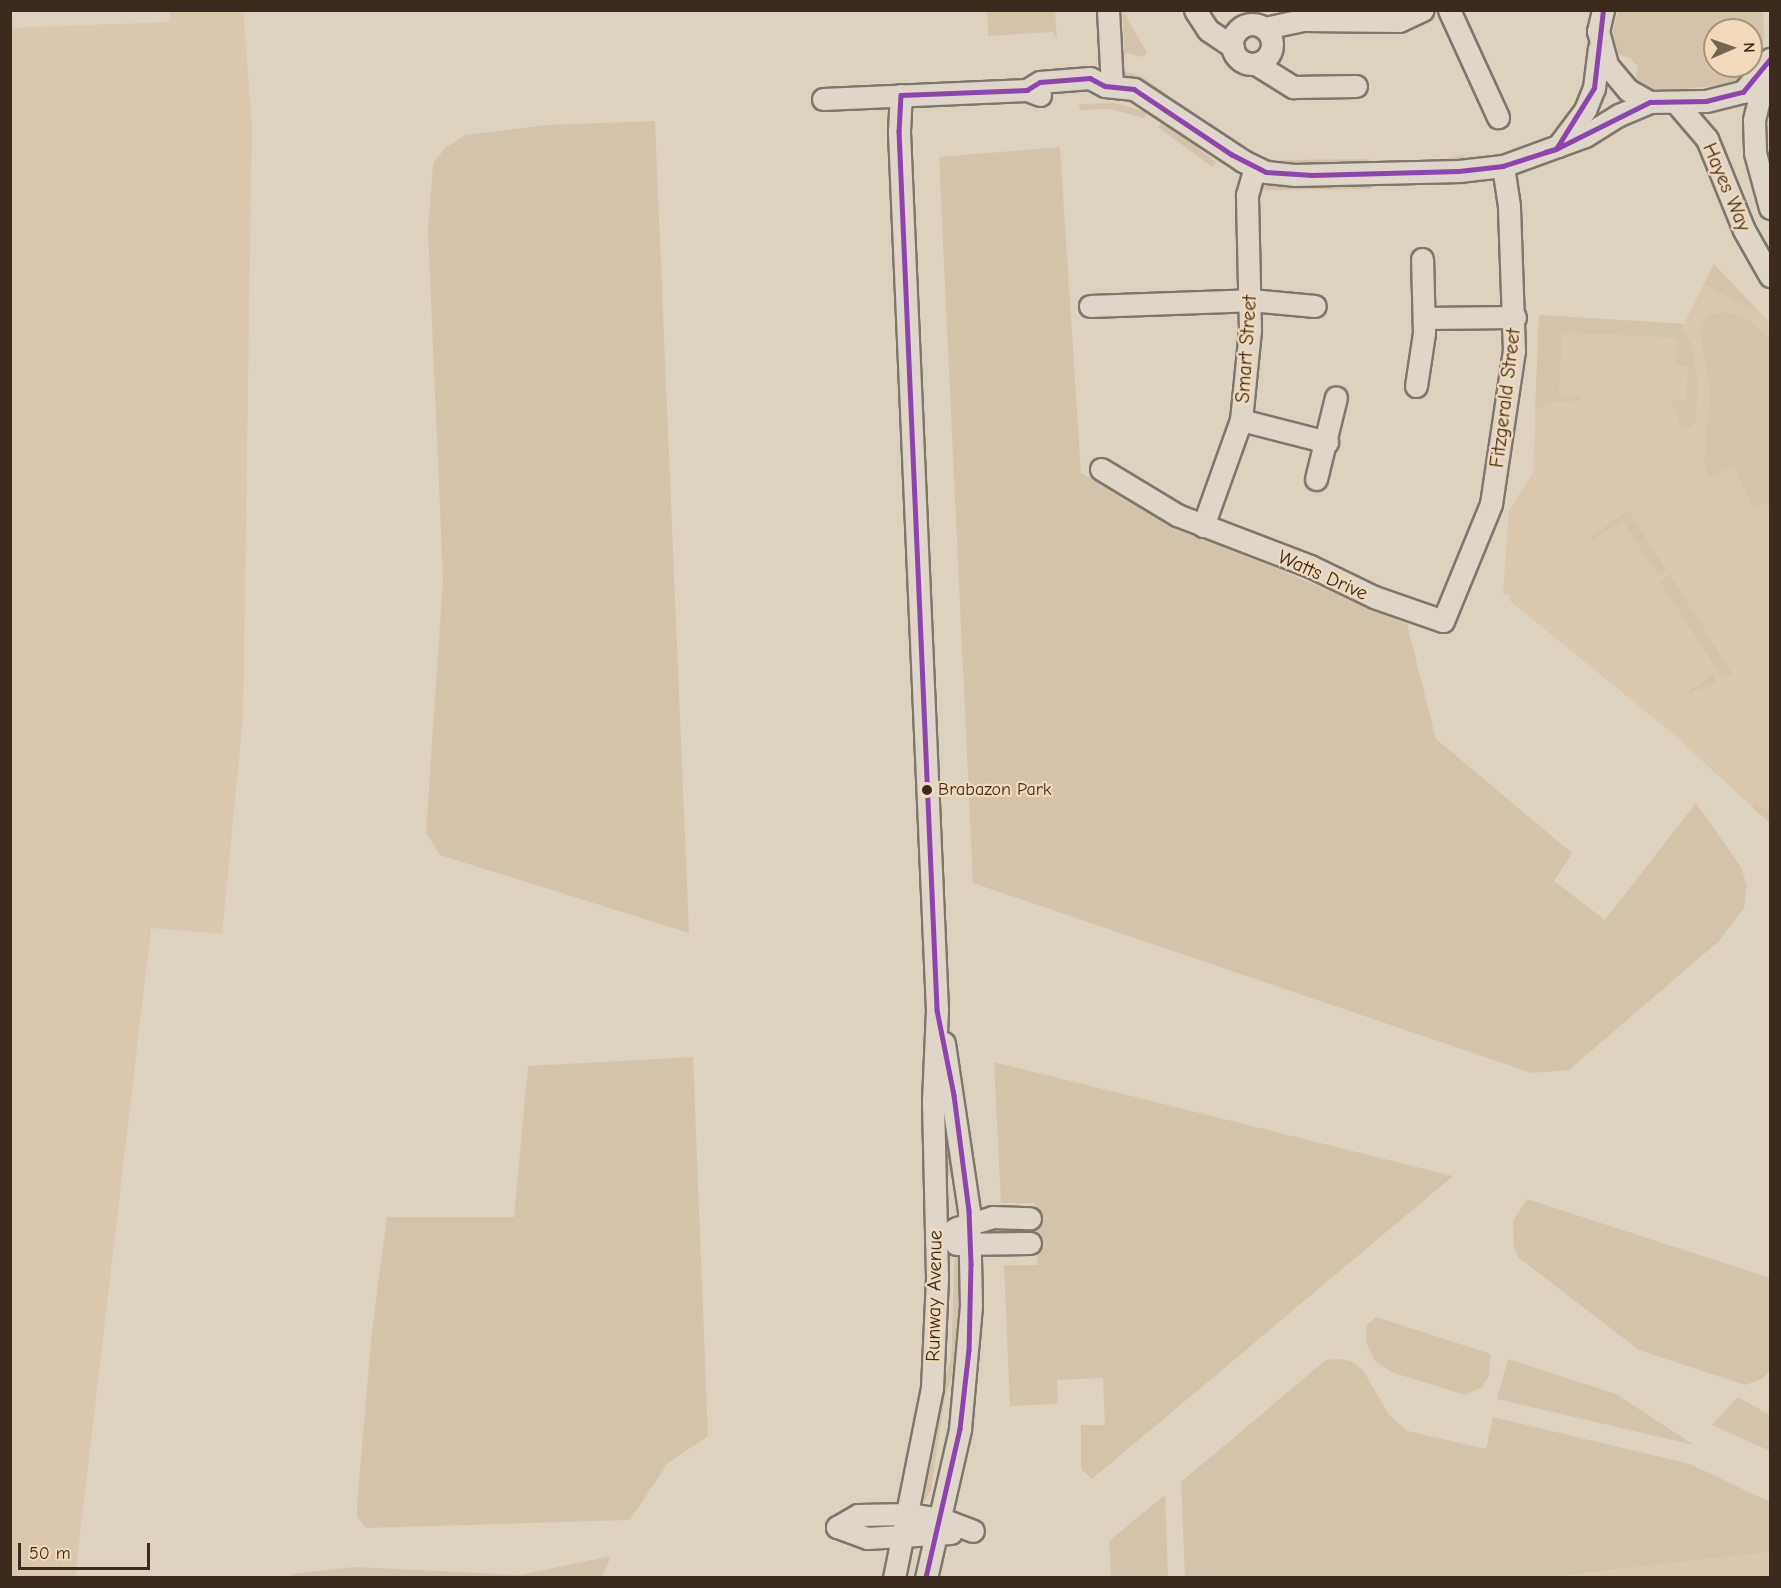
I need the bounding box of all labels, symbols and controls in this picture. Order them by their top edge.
north arrow [1703,18,1763,78]
text: N [1740,42,1758,53]
street label: Hayes Way [1698,139,1756,235]
street label: Smart Street [1230,294,1262,404]
street label: Fitzgerald Street [1485,327,1525,469]
street label: Watts Drive [1274,545,1372,605]
place label: Brabazon Park [938,779,1052,801]
marker: Brabazon Park [921,784,933,796]
street label: Runway Avenue [921,1230,947,1362]
scale bar [21,1531,153,1569]
text: 50 m [29,1543,71,1564]

